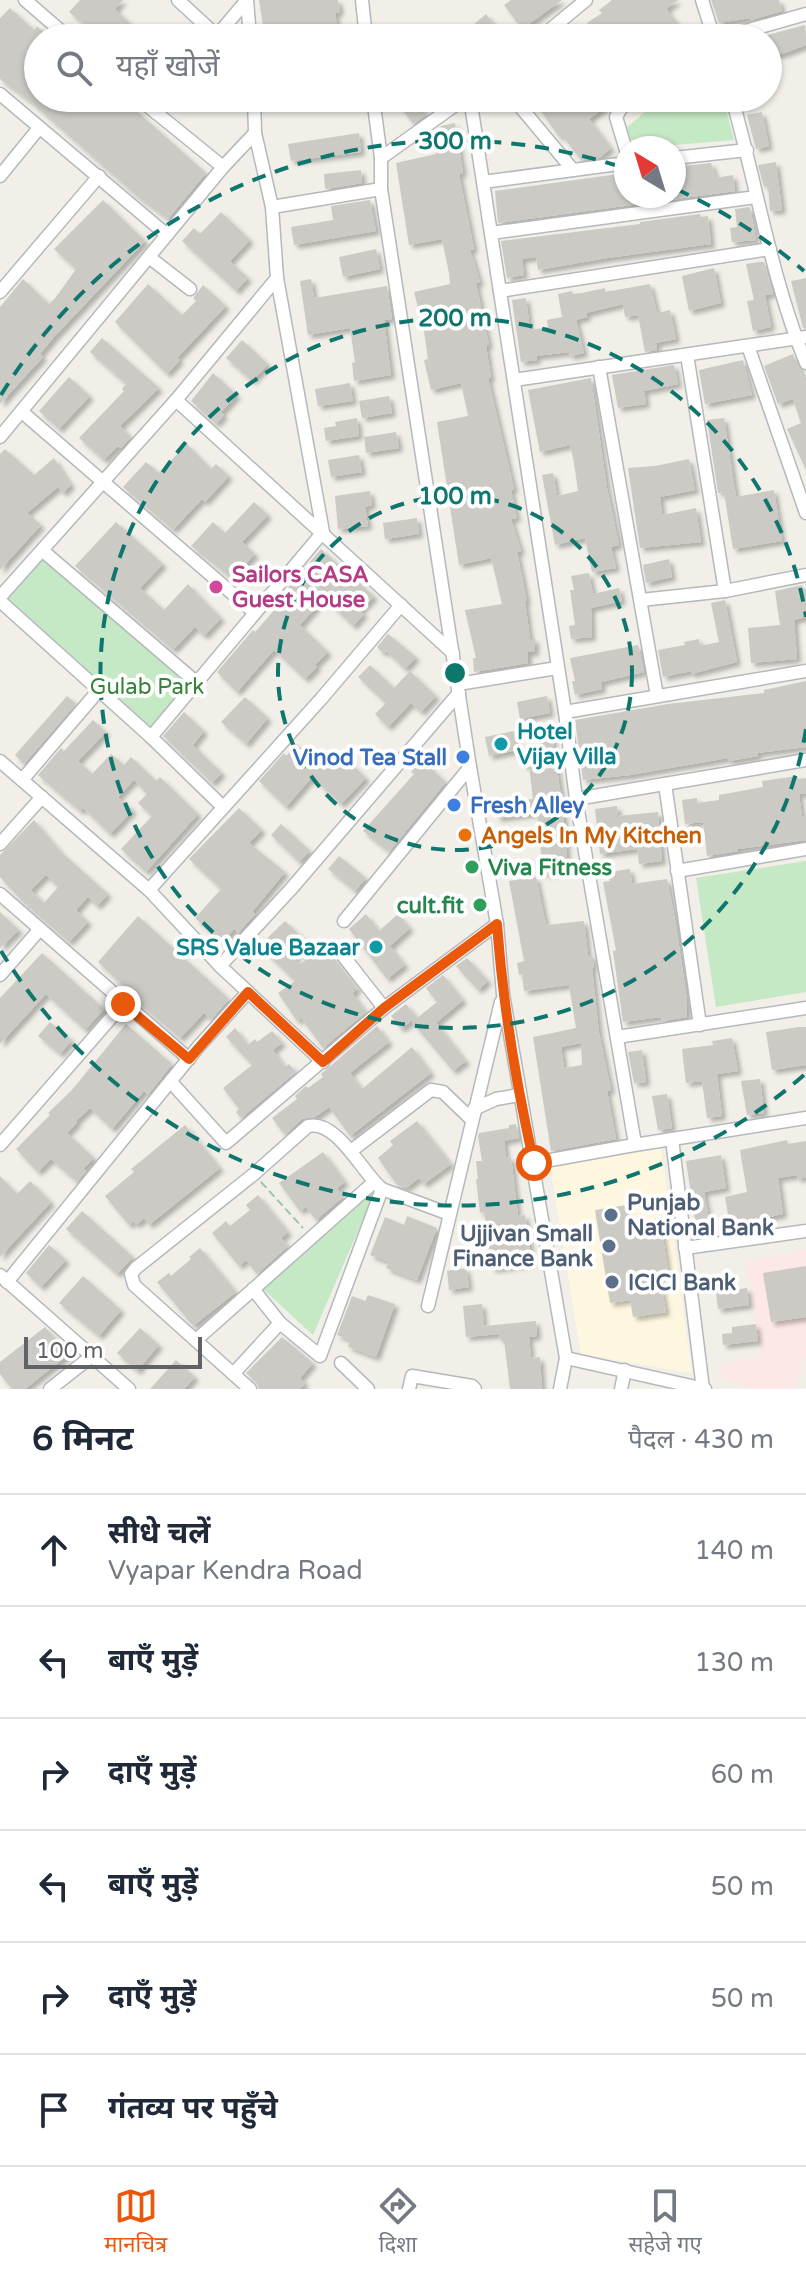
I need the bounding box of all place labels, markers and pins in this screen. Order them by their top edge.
place label: Sailors CASA Guest House [232,562,369,613]
marker: Sailors CASA Guest House [207,578,225,596]
centre of rings [441,659,469,687]
place label: Hotel Vijay Villa [517,719,617,770]
marker: Hotel Vijay Villa [492,735,510,753]
place label: Vinod Tea Stall [293,745,447,771]
marker: Vinod Tea Stall [454,748,472,766]
place label: Fresh Alley [470,793,585,819]
marker: Fresh Alley [445,796,463,814]
place label: Angels In My Kitchen [481,823,702,849]
marker: Angels In My Kitchen [456,826,474,844]
place label: Viva Fitness [488,855,613,881]
marker: Viva Fitness [463,858,481,876]
place label: cult.fit [397,893,465,919]
marker: cult.fit [471,896,489,914]
place label: SRS Value Bazaar [176,935,361,961]
marker: SRS Value Bazaar [367,938,385,956]
place label: Punjab National Bank [627,1190,774,1241]
marker: Punjab National Bank [602,1206,620,1224]
place label: Ujjivan Small Finance Bank [452,1221,593,1272]
marker: Ujjivan Small Finance Bank [600,1237,618,1255]
place label: ICICI Bank [628,1270,736,1296]
marker: ICICI Bank [603,1273,621,1291]

